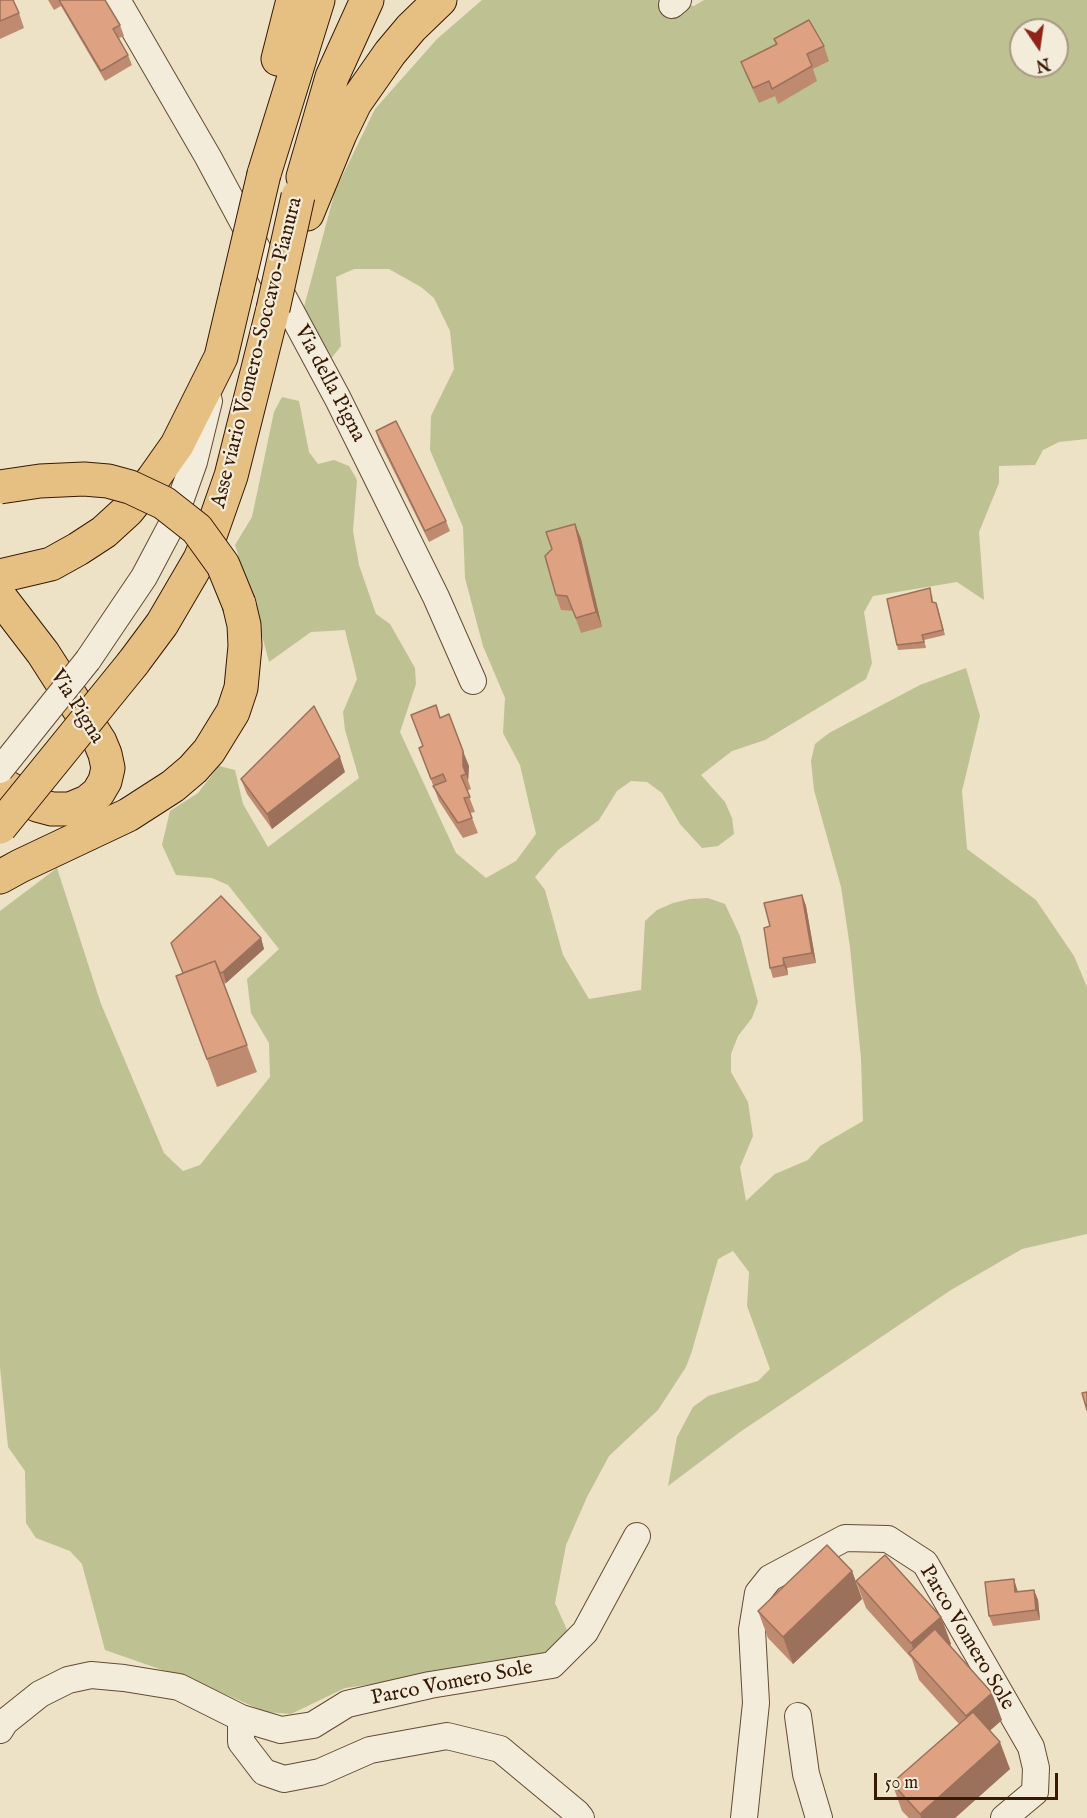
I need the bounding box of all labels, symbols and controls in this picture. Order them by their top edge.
north arrow [1009,18,1069,78]
text: N [1034,52,1052,75]
street label: Asse viario Vomero-Soccavo-Pianura [207,195,309,511]
street label: Via della Pigna [288,321,370,447]
street label: Via Pigna [43,665,109,749]
street label: Parco Vomero Sole [913,1561,1019,1715]
street label: Parco Vomero Sole [369,1656,535,1712]
scale bar [877,1761,1062,1799]
text: 50 m [885,1772,918,1795]

